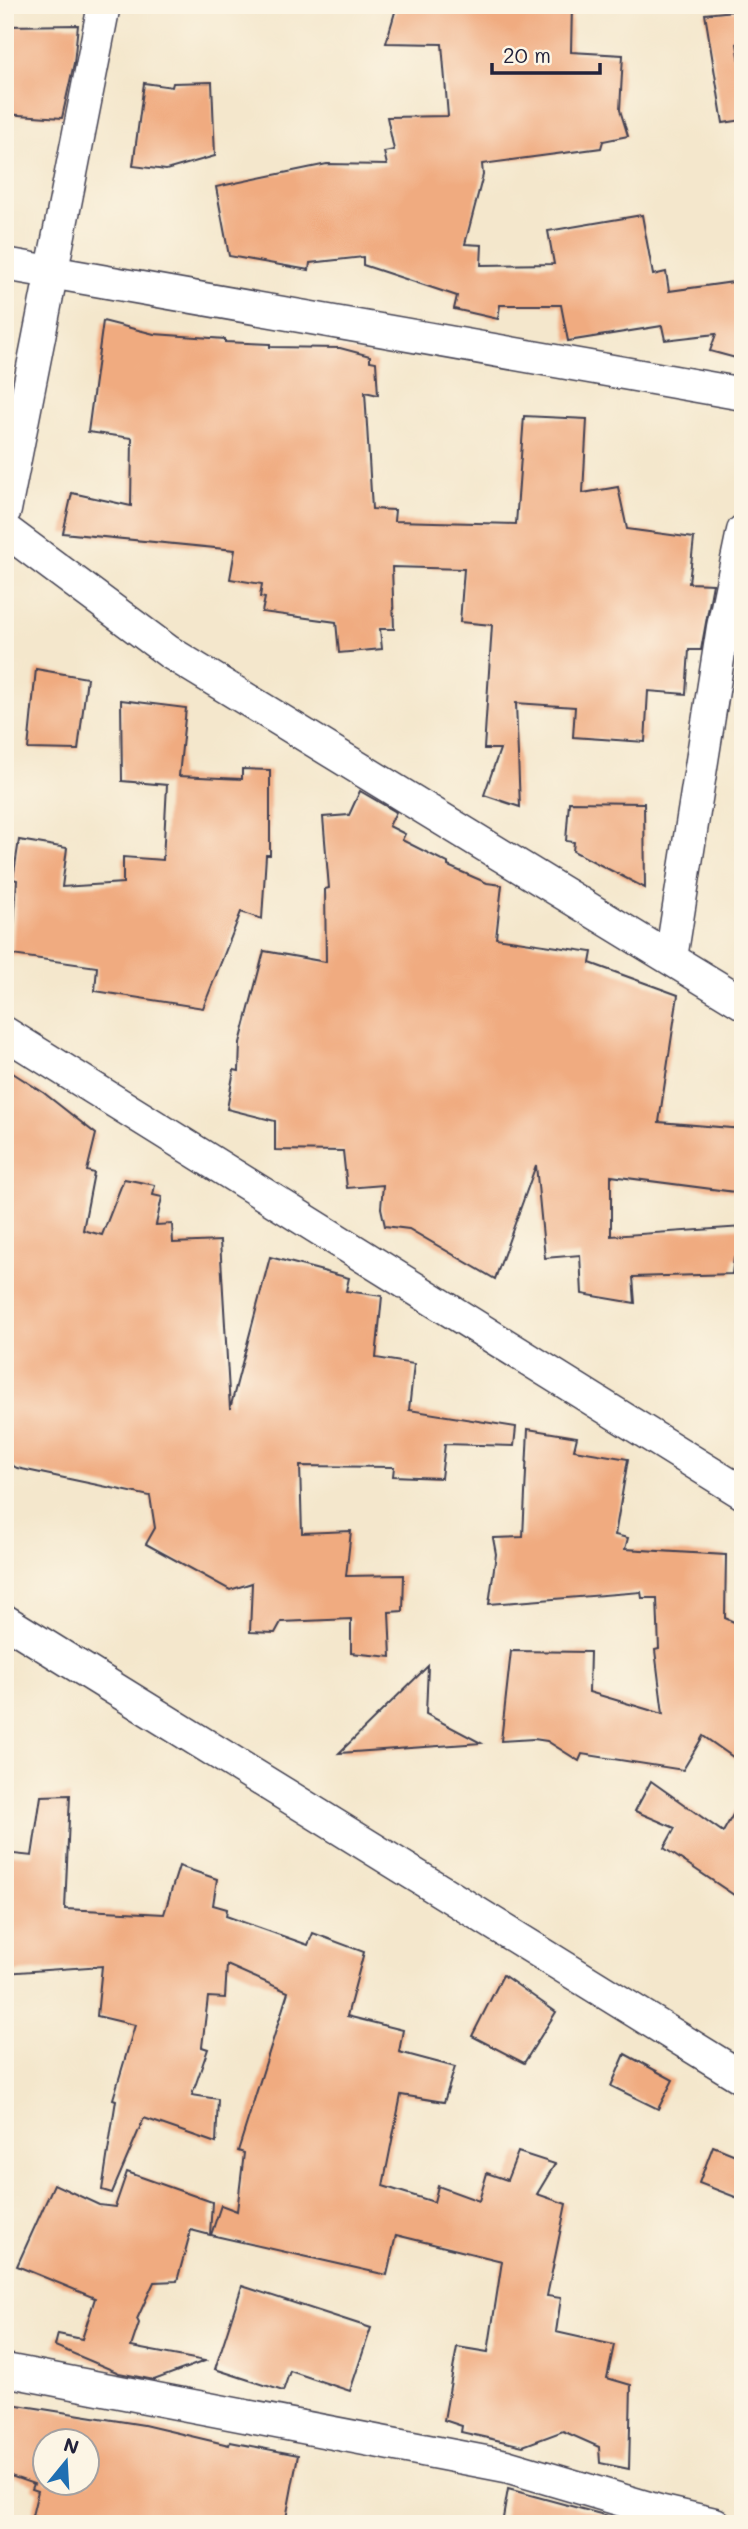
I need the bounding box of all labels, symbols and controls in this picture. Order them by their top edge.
scale bar [492,32,601,76]
text: 20 m [503,41,551,68]
north arrow [32,2428,102,2498]
text: N [61,2431,82,2459]

